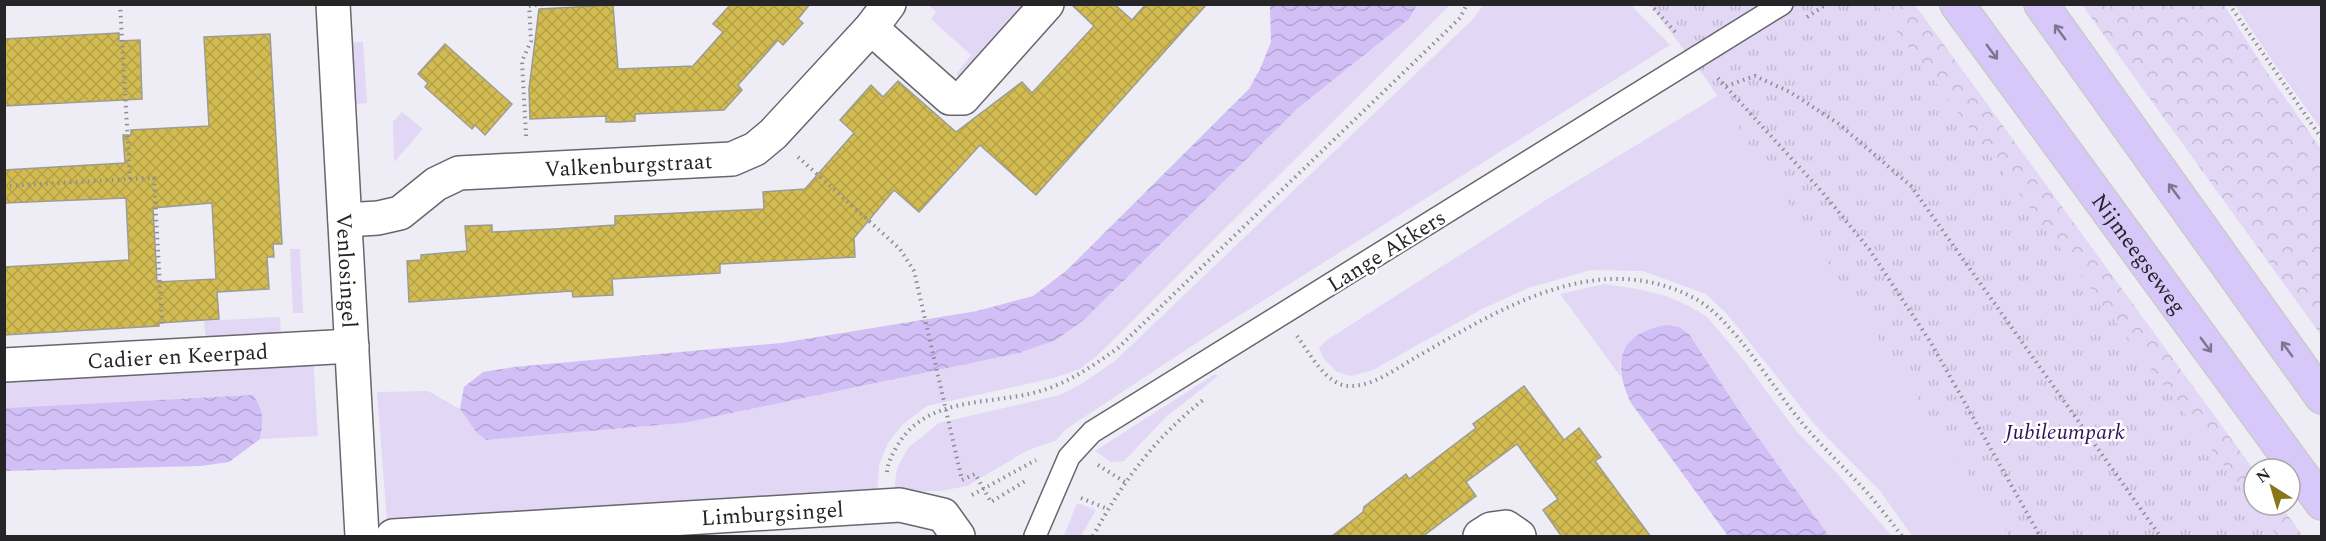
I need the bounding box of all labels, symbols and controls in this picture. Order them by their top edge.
one-way arrow [2054,24,2067,40]
one-way arrow [1985,43,1998,59]
street label: Valkenburgstraat [544,145,714,187]
one-way arrow [2168,183,2180,199]
street label: Nijmeegseweg [2083,187,2194,322]
street label: Lange Akkers [1321,202,1453,301]
street label: Venlosingel [326,212,366,329]
street label: Cadier en Keerpad [87,336,269,378]
one-way arrow [2199,336,2212,352]
one-way arrow [2281,342,2294,358]
park label: Jubileumpark [2003,416,2125,449]
north arrow [2242,457,2302,517]
text: N [2251,462,2276,489]
street label: Limburgsingel [700,493,845,535]

